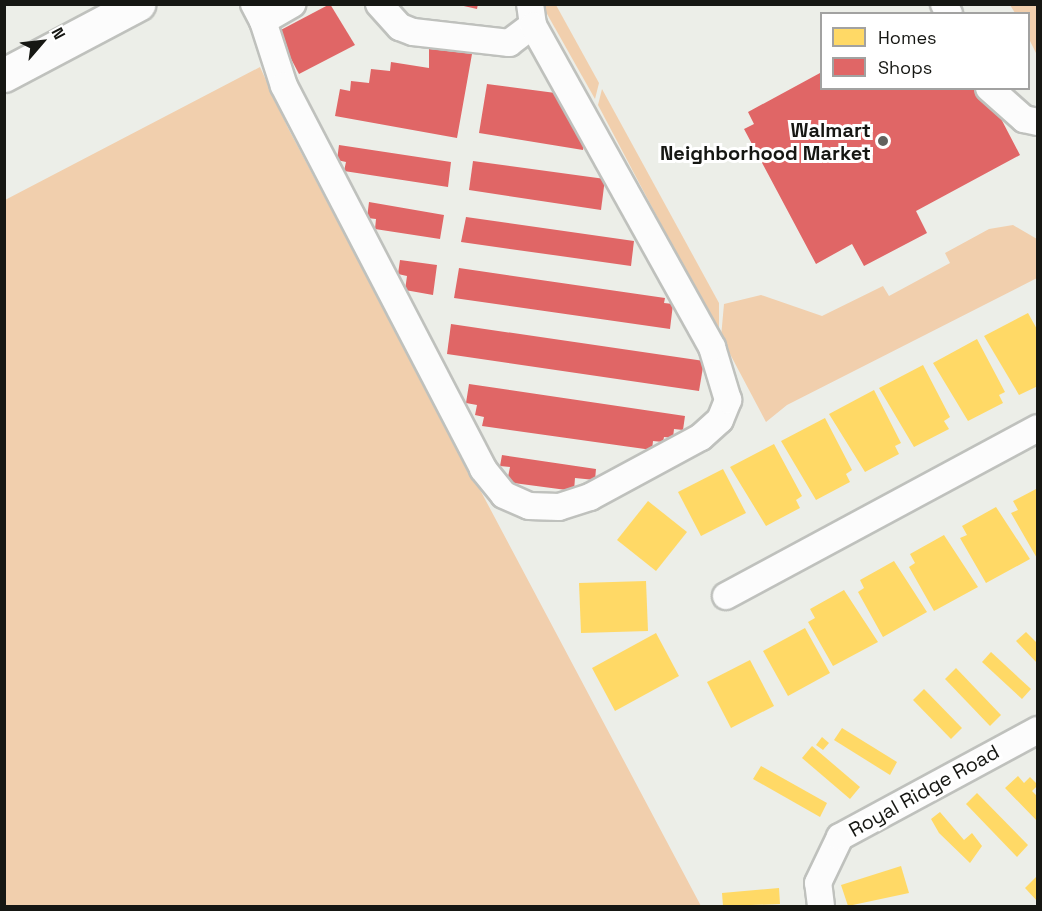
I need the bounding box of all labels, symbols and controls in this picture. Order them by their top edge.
north arrow [12,12,72,72]
legend [820,12,1030,90]
text: N [47,24,70,43]
text: Homes [878,26,937,49]
text: Shops [878,56,932,79]
place label: Walmart Neighborhood Market [660,118,871,165]
marker: Walmart Neighborhood Market [876,134,890,148]
street label: Royal Ridge Road [845,740,1003,842]

